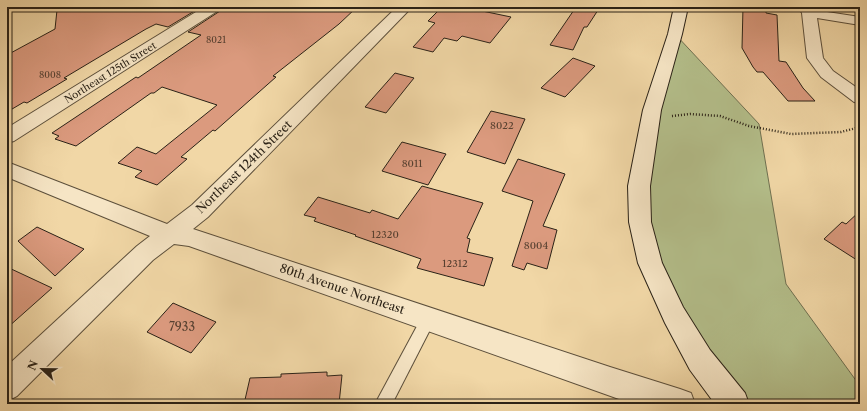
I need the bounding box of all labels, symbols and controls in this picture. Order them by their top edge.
house number: 8021 [206,34,226,45]
street label: Northeast 125th Street [62,39,159,106]
house number: 8008 [39,69,61,80]
street label: Northeast 124th Street [193,117,295,216]
house number: 8022 [490,119,514,132]
house number: 8011 [402,157,423,170]
house number: 12320 [371,228,399,241]
house number: 8004 [524,239,548,252]
house number: 12312 [442,257,468,270]
street label: 80th Avenue Northeast [278,260,407,317]
house number: 7933 [169,319,195,334]
north arrow [22,349,62,389]
text: N [24,358,41,372]

